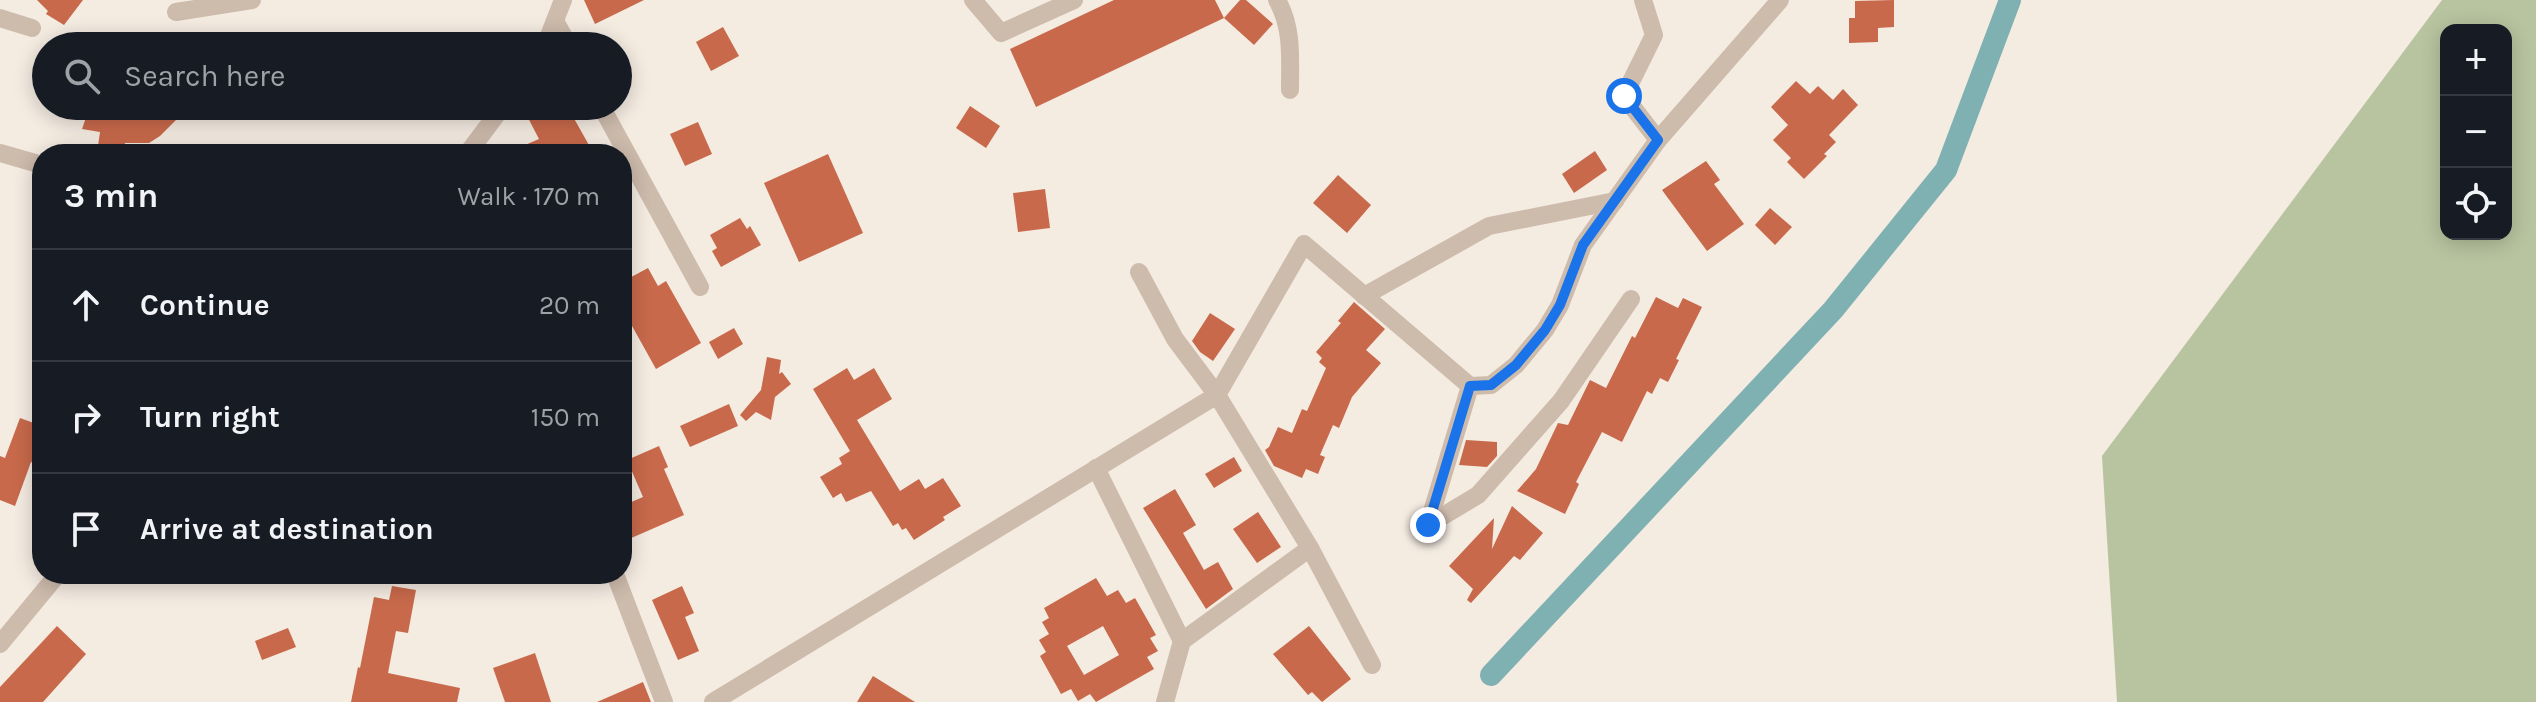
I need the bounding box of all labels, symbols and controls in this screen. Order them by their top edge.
map controls [2440,24,2512,240]
button: + [2440,24,2512,96]
search box [32,32,632,120]
icon: search [60,54,104,98]
text: Search here [124,58,285,94]
route start [1606,78,1642,114]
button: − [2440,96,2512,168]
button: locate [2440,168,2512,240]
text: 3 min [64,176,158,216]
text: Walk · 170 m [458,181,600,212]
icon: ahead [64,283,108,327]
text: Continue [140,287,270,323]
text: 20 m [539,290,600,321]
icon: right [64,395,108,439]
text: Turn right [140,399,280,435]
text: 150 m [531,402,600,433]
icon: arrive [64,507,108,551]
route end [1410,507,1446,543]
text: Arrive at destination [140,511,434,547]

